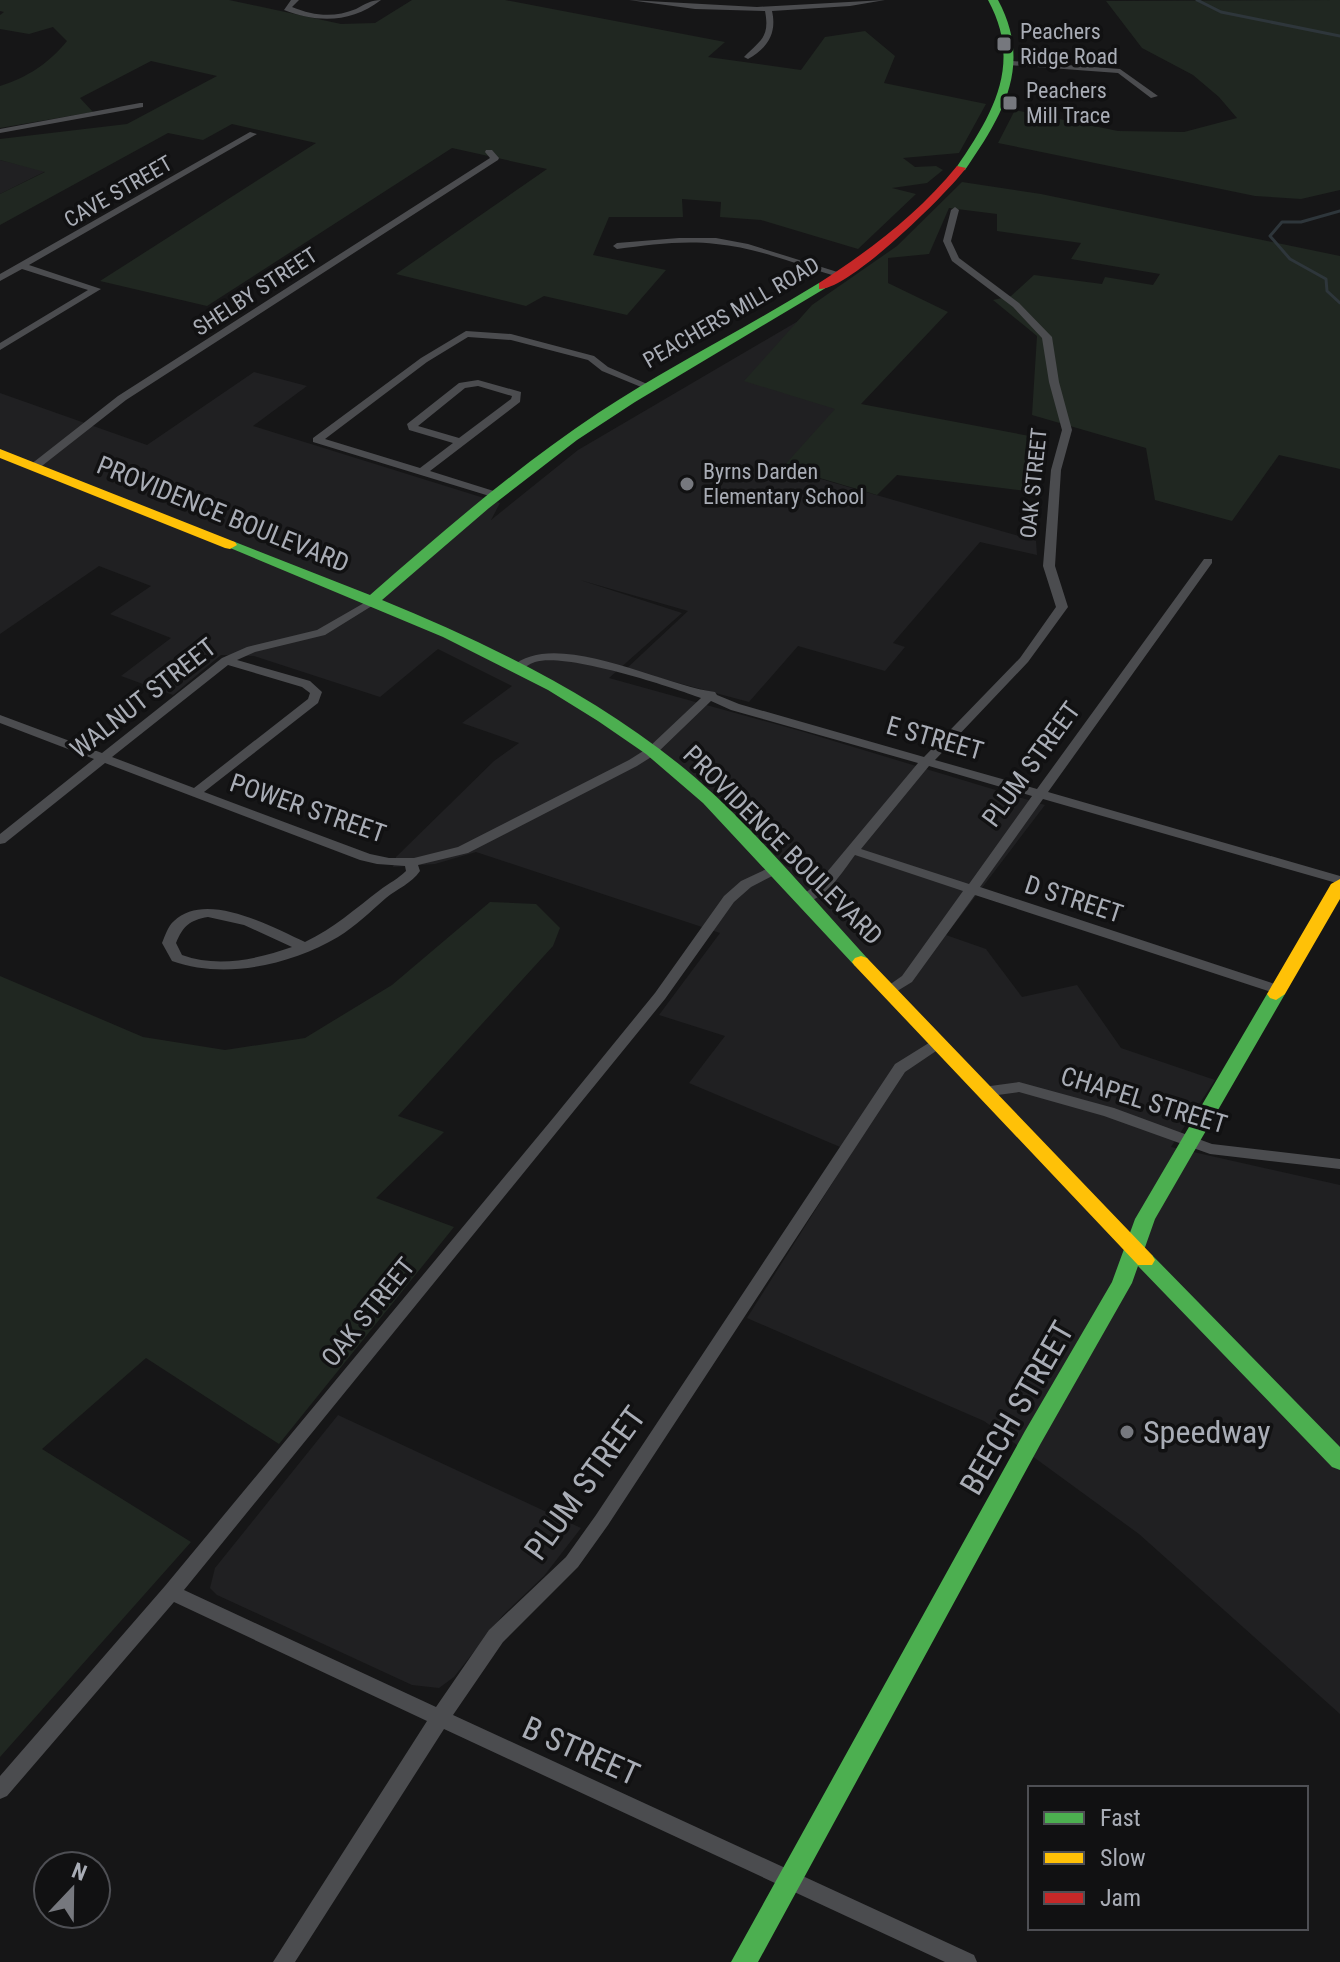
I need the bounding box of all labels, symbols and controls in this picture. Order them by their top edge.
place label: Peachers Ridge Road [1020,19,1118,69]
marker: Peachers Ridge Road [995,35,1013,53]
place label: Peachers Mill Trace [1026,78,1110,128]
marker: Peachers Mill Trace [1001,94,1019,112]
street label: CAVE STREET [60,150,177,232]
street label: SHELBY STREET [189,242,322,341]
street label: PEACHERS MILL ROAD [639,252,824,373]
street label: OAK STREET [1015,427,1052,539]
street label: PROVIDENCE BOULEVARD [93,450,353,578]
place label: Byrns Darden Elementary School [703,459,864,509]
marker: Byrns Darden Elementary School [678,475,696,493]
street label: WALNUT STREET [64,632,222,764]
street label: PLUM STREET [976,696,1086,832]
street label: E STREET [883,710,987,766]
street label: PROVIDENCE BOULEVARD [677,739,889,951]
street label: POWER STREET [226,767,390,849]
street label: D STREET [1021,869,1127,929]
street label: CHAPEL STREET [1057,1060,1231,1140]
street label: OAK STREET [315,1252,421,1372]
street label: BEECH STREET [952,1315,1082,1501]
street label: PLUM STREET [517,1399,653,1567]
place label: Speedway [1143,1413,1270,1451]
marker: Speedway [1118,1423,1136,1441]
street label: B STREET [517,1708,645,1794]
legend [1028,1786,1308,1930]
text: Fast [1100,1804,1141,1832]
text: Slow [1100,1844,1146,1872]
north arrow [32,1850,112,1930]
text: N [68,1858,90,1886]
text: Jam [1100,1884,1141,1912]

